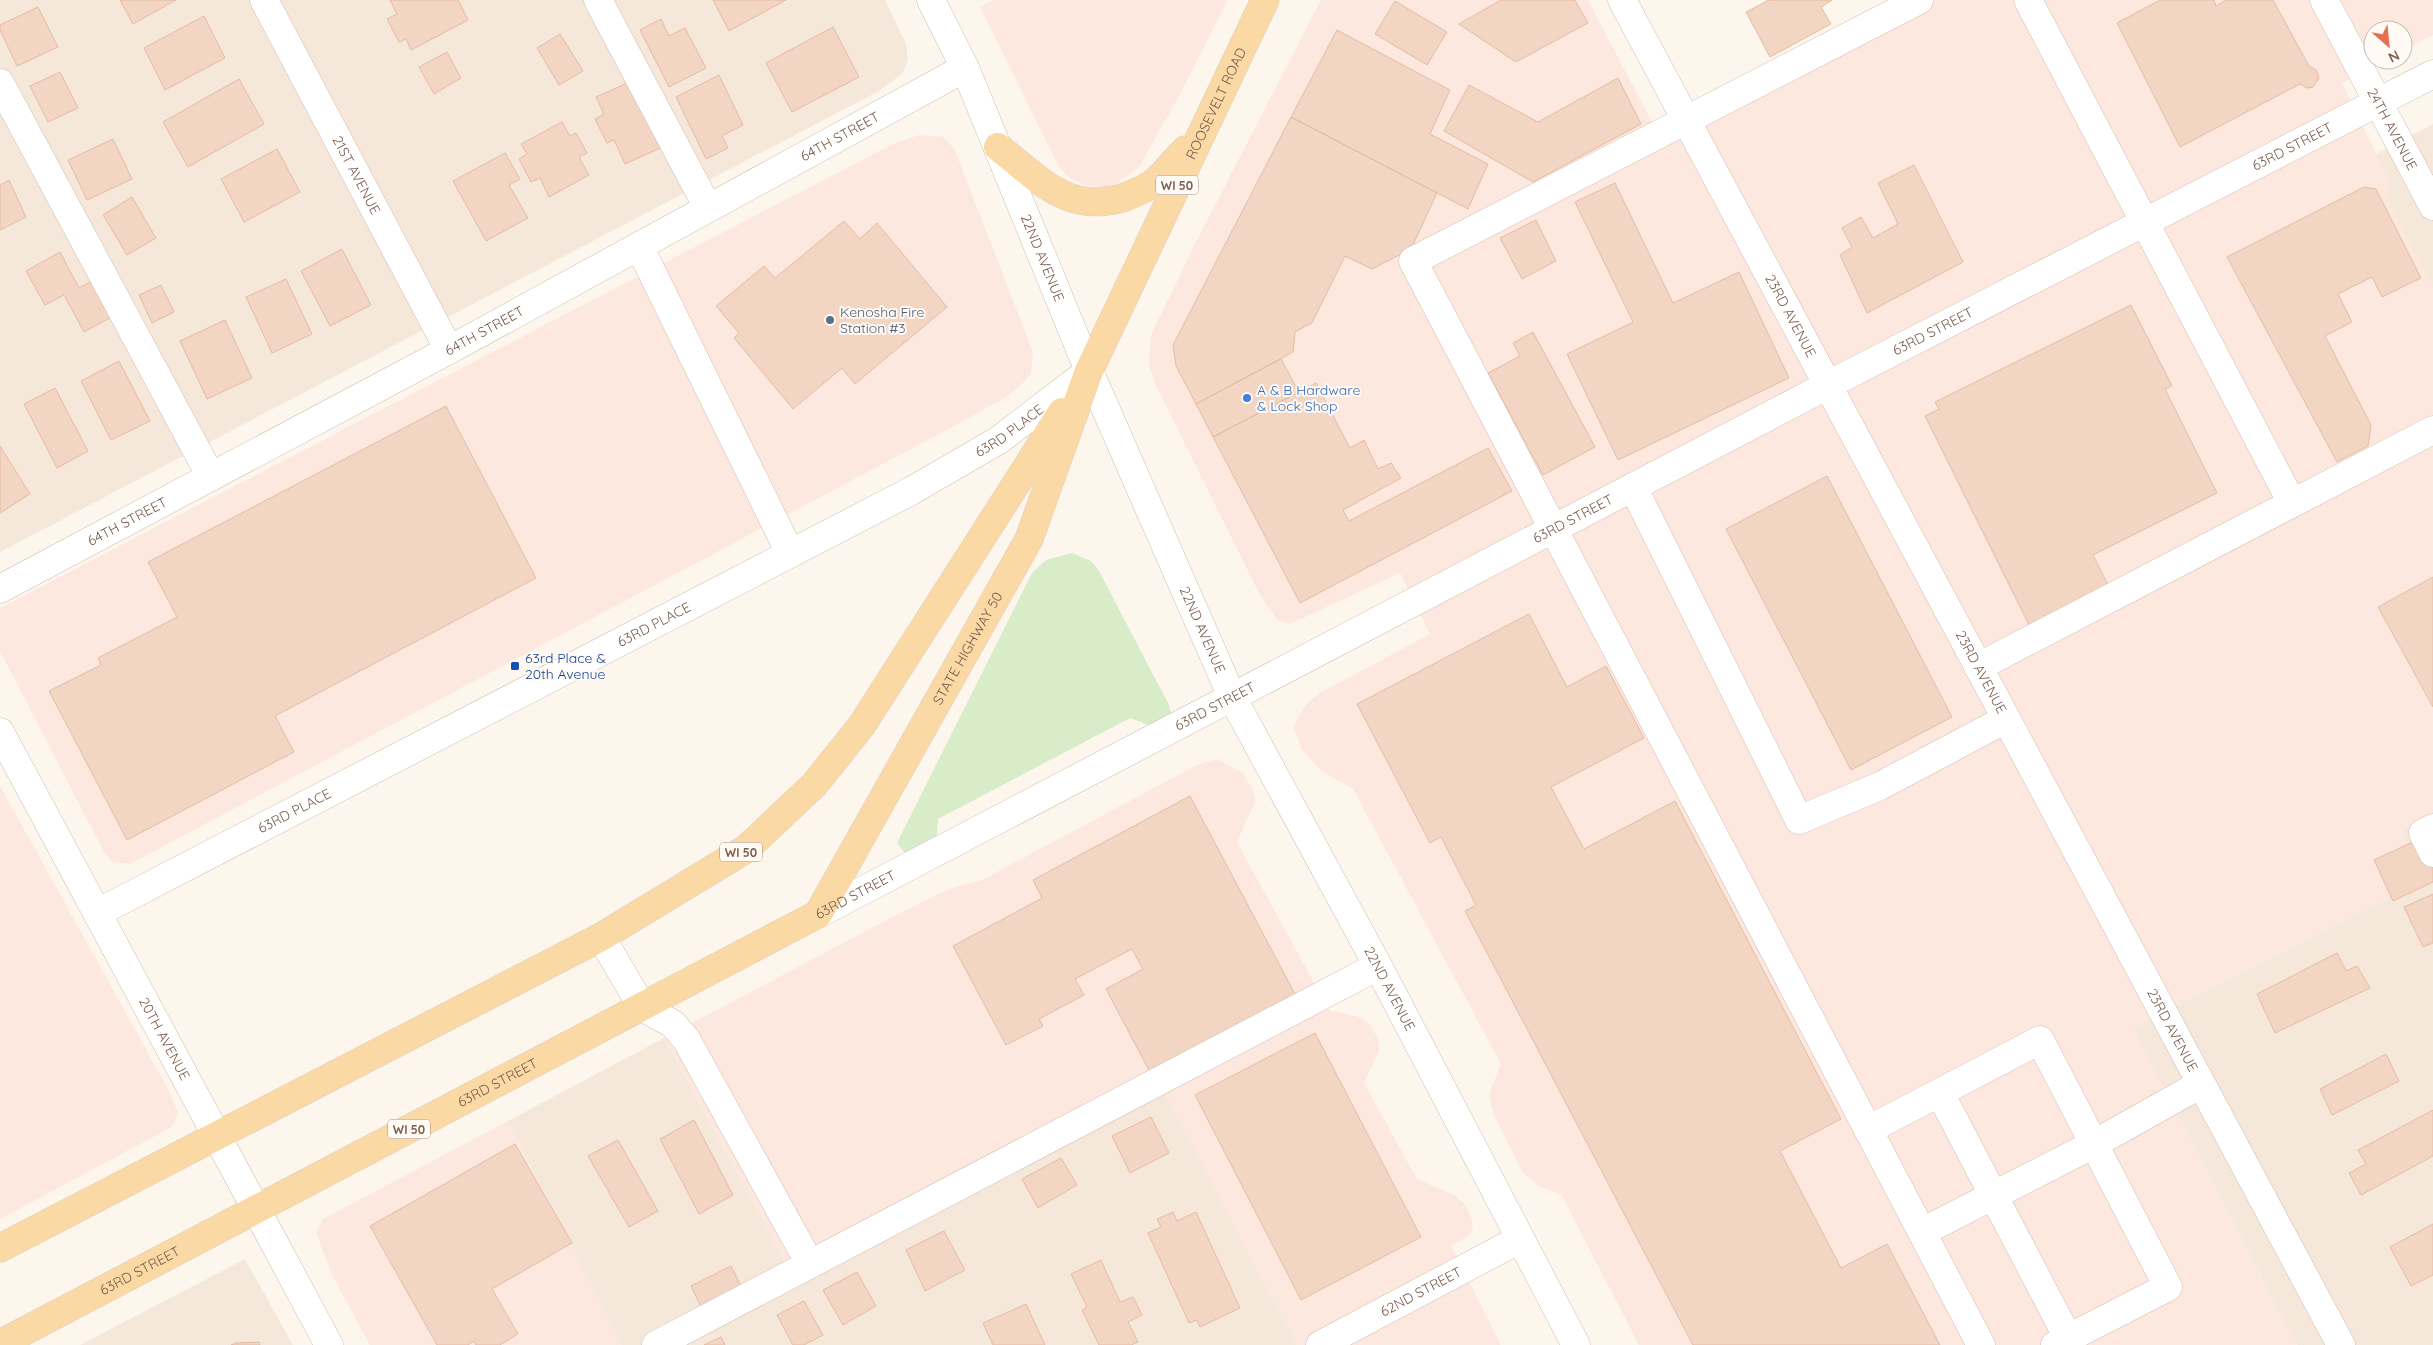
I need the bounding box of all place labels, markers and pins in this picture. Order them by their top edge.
place label: Kenosha Fire Station #3 [840,303,924,337]
marker: Kenosha Fire Station #3 [824,314,836,326]
place label: A & B Hardware & Lock Shop [1257,381,1360,415]
marker: A & B Hardware & Lock Shop [1241,392,1253,404]
place label: 63rd Place & 20th Avenue [525,649,606,683]
marker: 63rd Place & 20th Avenue [509,660,521,672]

